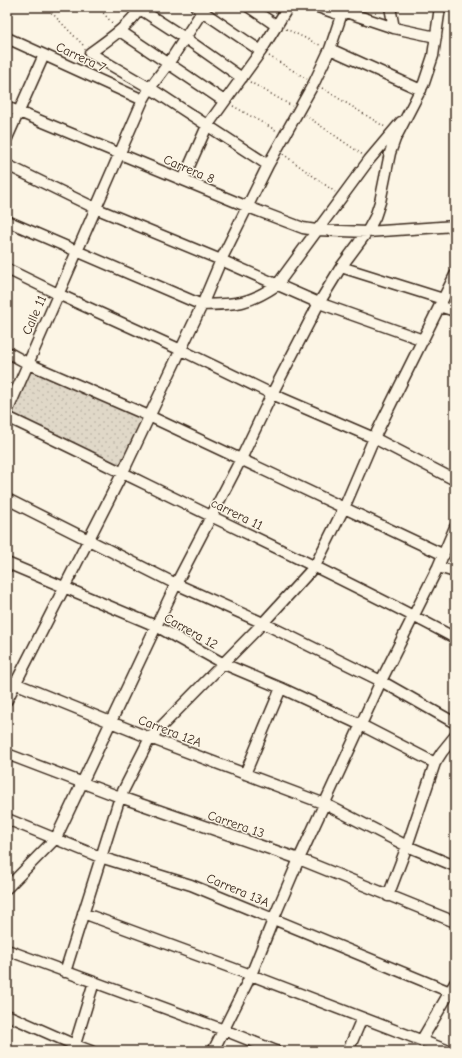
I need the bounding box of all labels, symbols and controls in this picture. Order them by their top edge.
street label: Carrera 7 [54,39,108,75]
street label: Carrera 8 [161,152,217,187]
street label: Calle 11 [19,293,49,337]
street label: carrera 11 [209,495,265,533]
street label: Carrera 12 [161,610,221,652]
street label: Carrera 12A [136,712,204,750]
street label: Carrera 13 [206,807,266,841]
street label: Carrera 13A [204,870,272,910]

